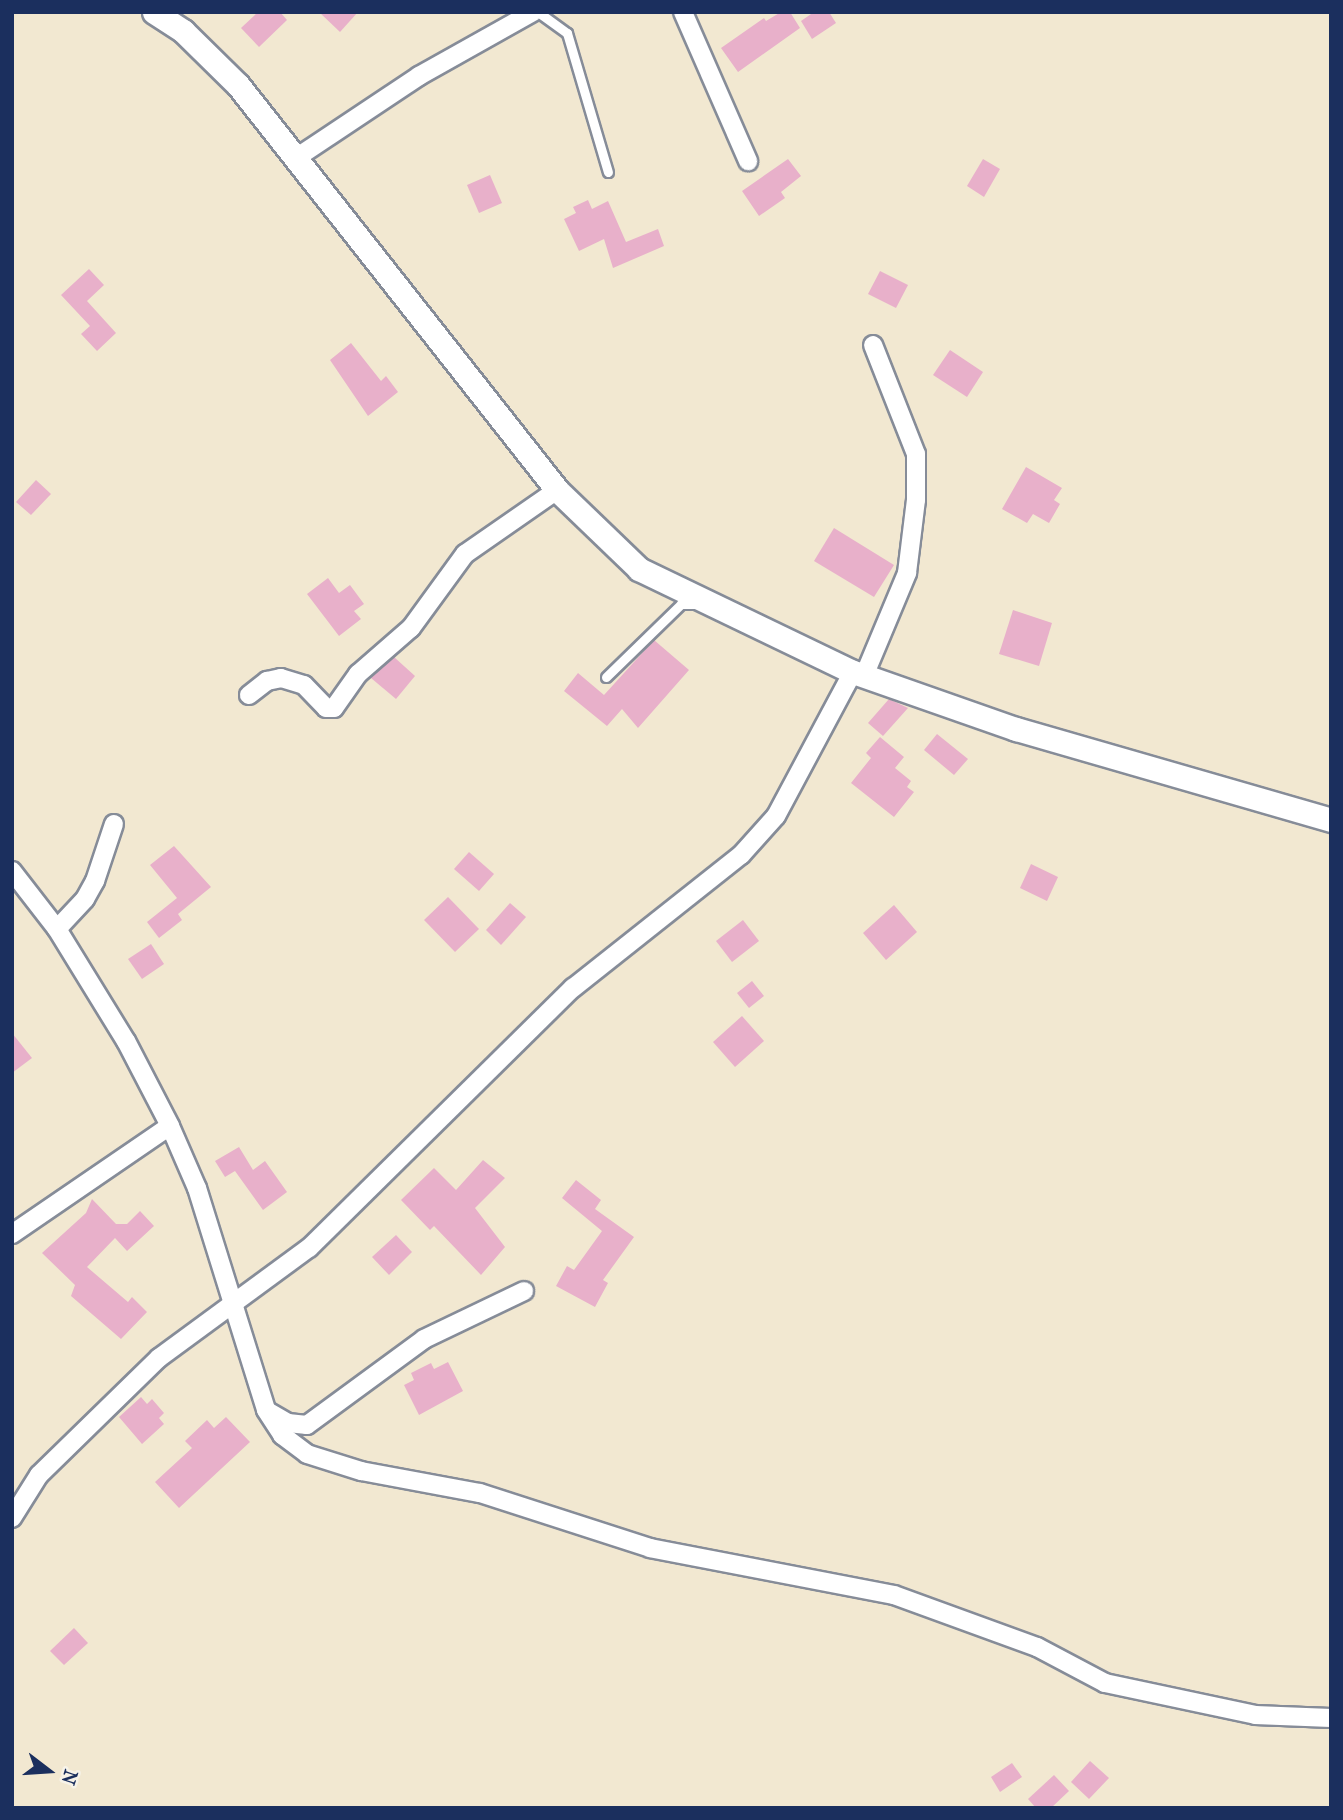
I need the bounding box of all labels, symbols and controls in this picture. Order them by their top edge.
north arrow [14,1736,84,1806]
text: N [56,1767,82,1787]

